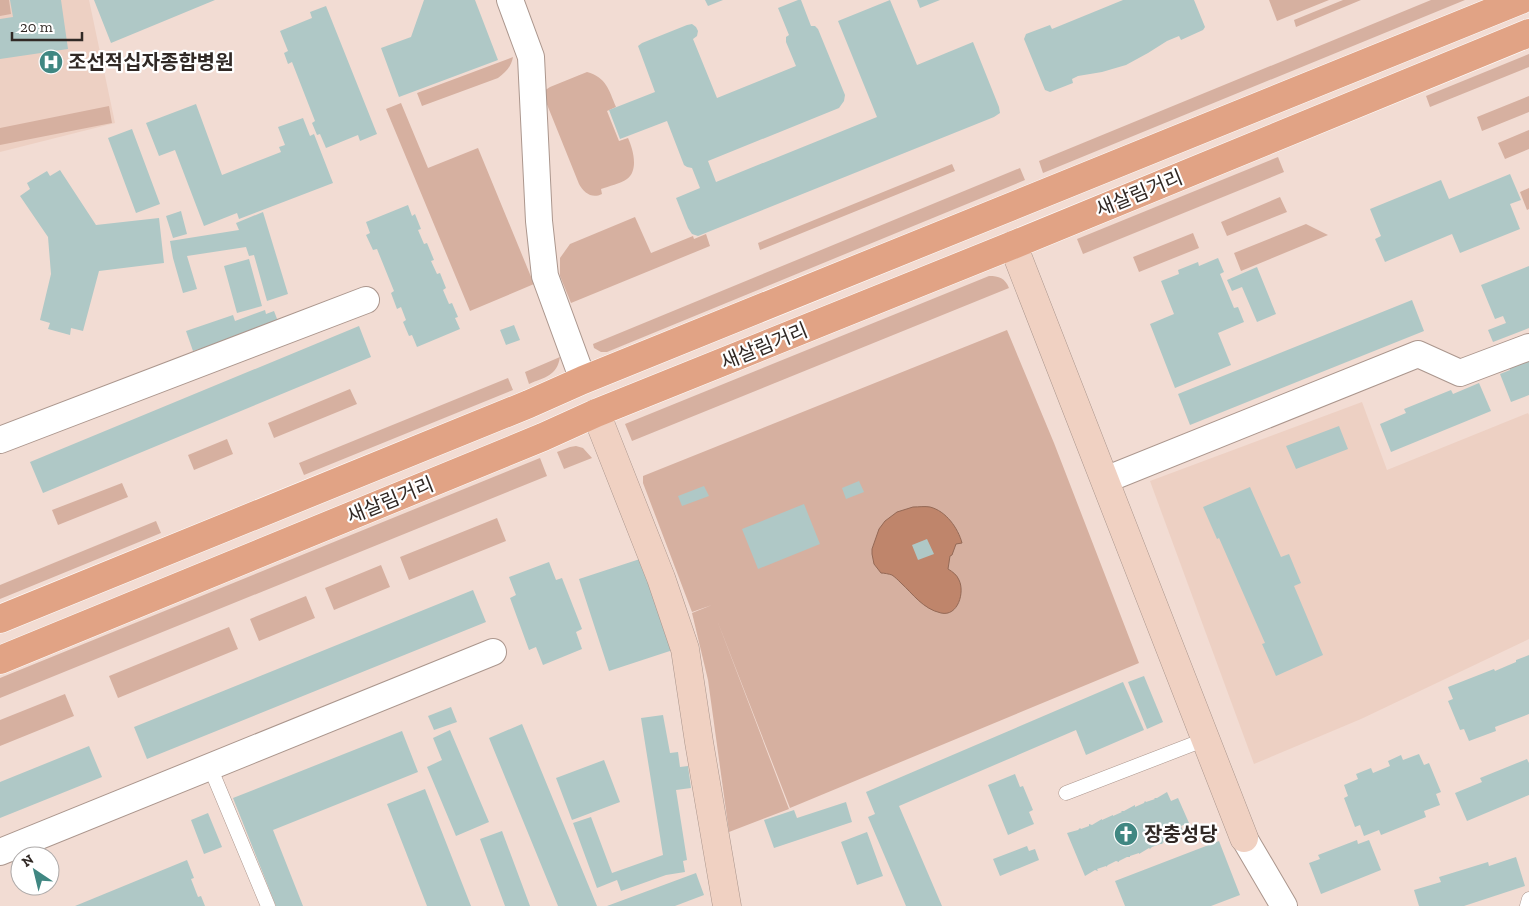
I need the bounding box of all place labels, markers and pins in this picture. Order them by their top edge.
hospital icon: 조선적십자종합병원 [38,49,64,75]
place label: 조선적십자종합병원 [68,50,234,74]
church icon: 장충성당 [1113,821,1139,847]
place label: 장충성당 [1144,822,1218,846]

